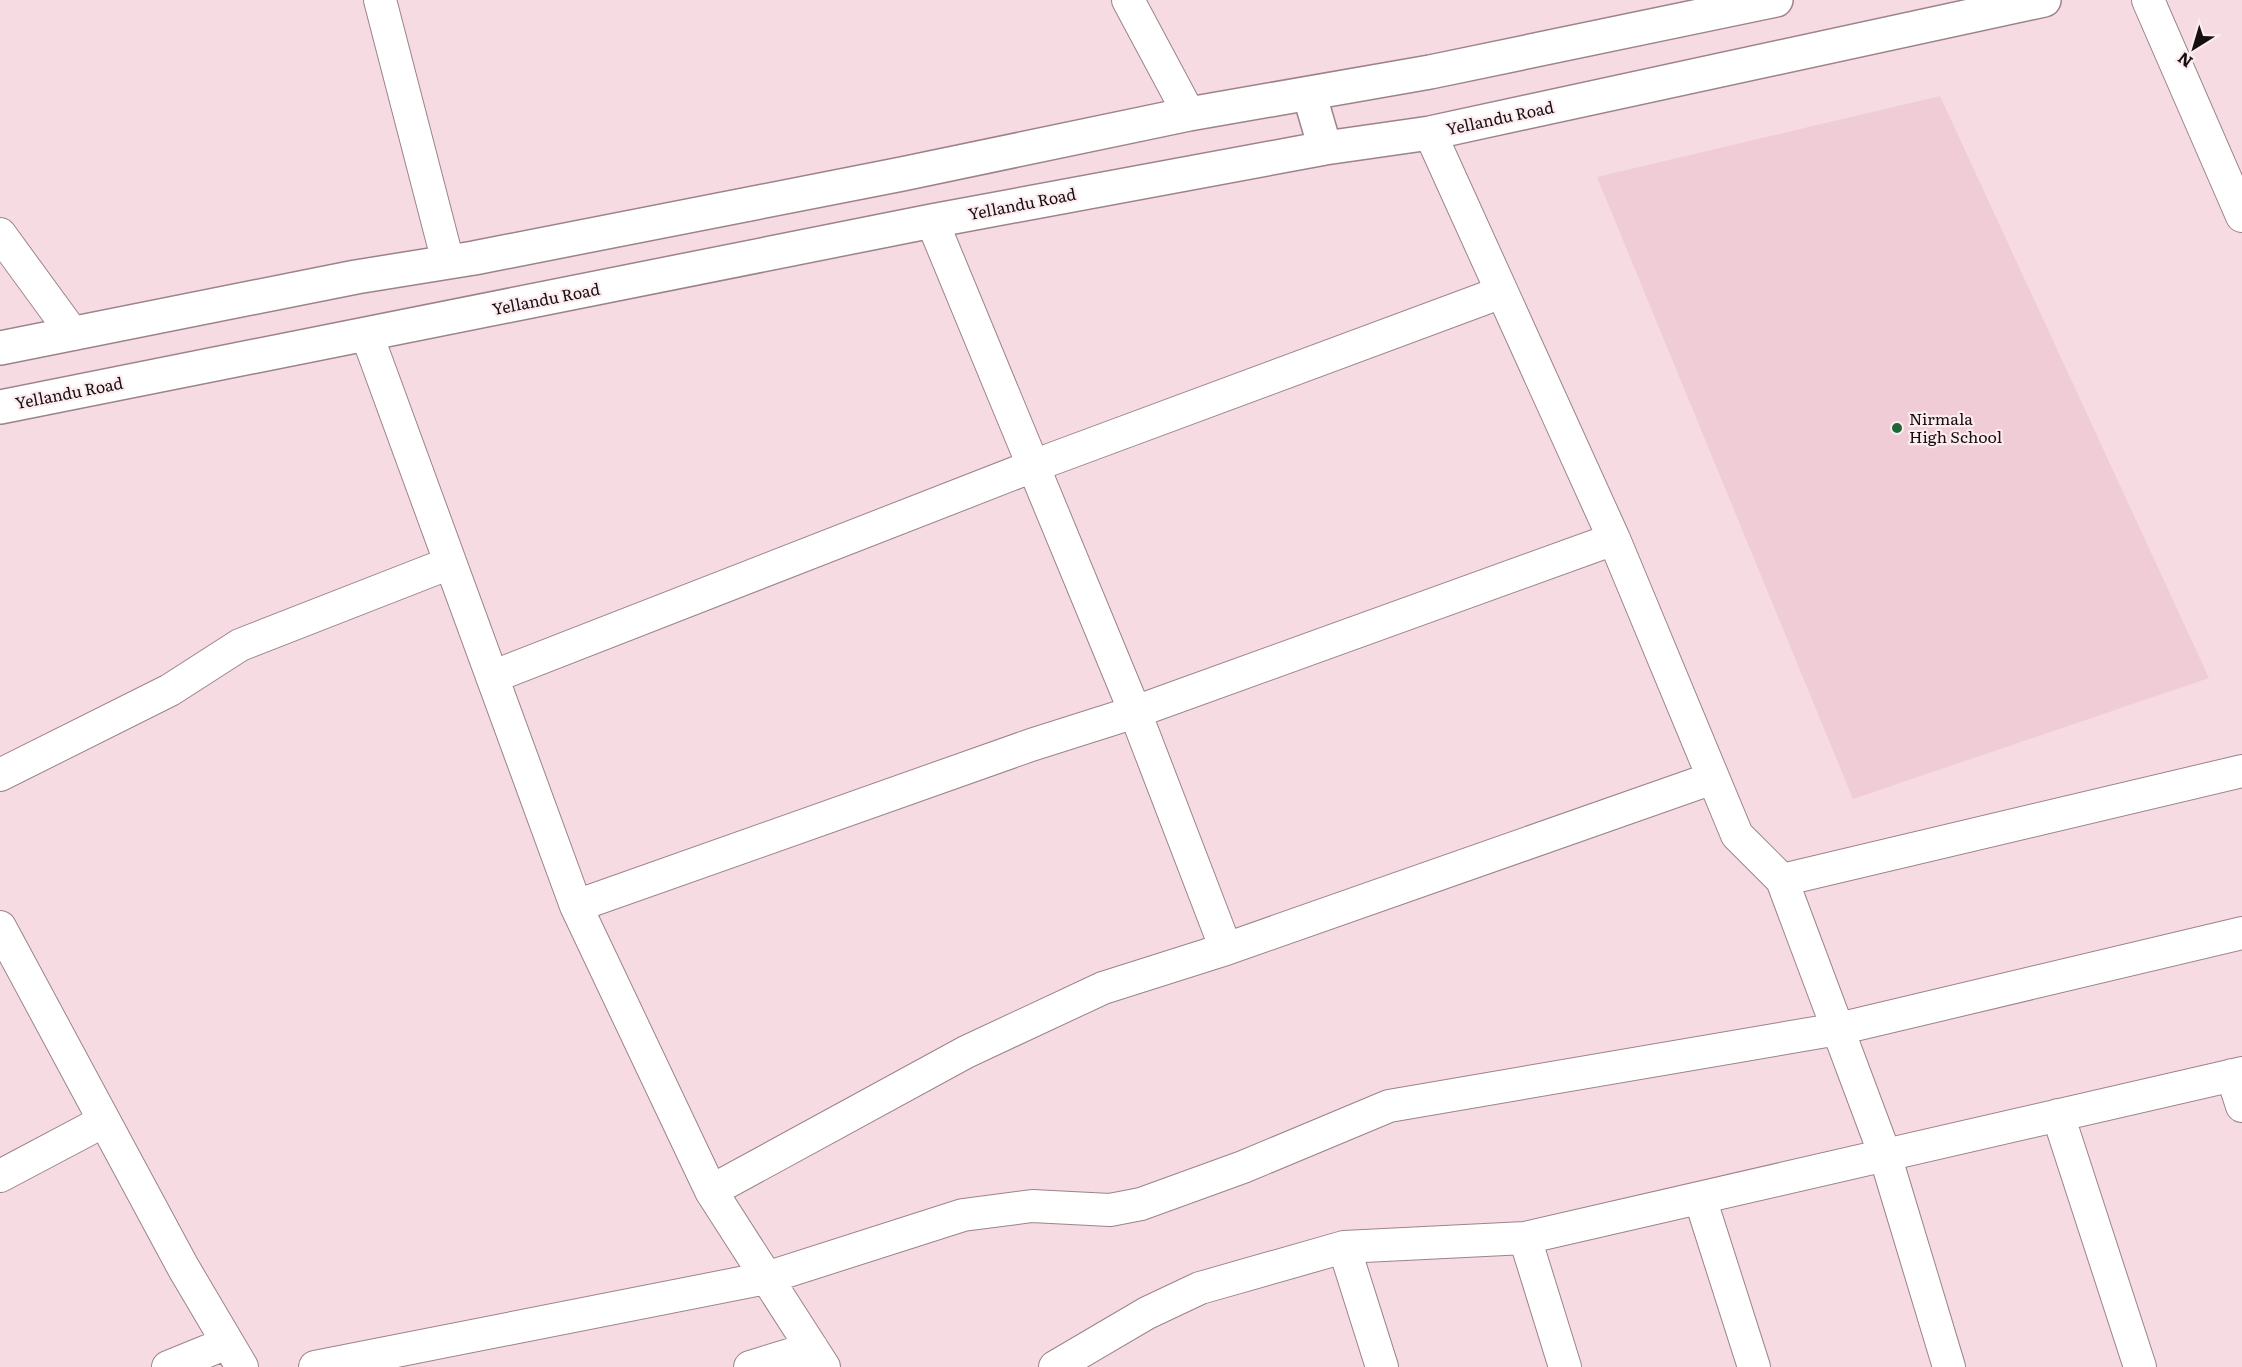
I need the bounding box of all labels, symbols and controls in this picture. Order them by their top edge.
north arrow [2164,18,2224,78]
text: N [2172,47,2197,74]
street label: Yellandu Road [1444,94,1556,140]
street label: Yellandu Road [966,181,1078,225]
street label: Yellandu Road [490,276,602,320]
street label: Yellandu Road [13,370,125,414]
place label: Nirmala High School [1909,406,2002,448]
marker: Nirmala High School [1890,421,1904,435]

